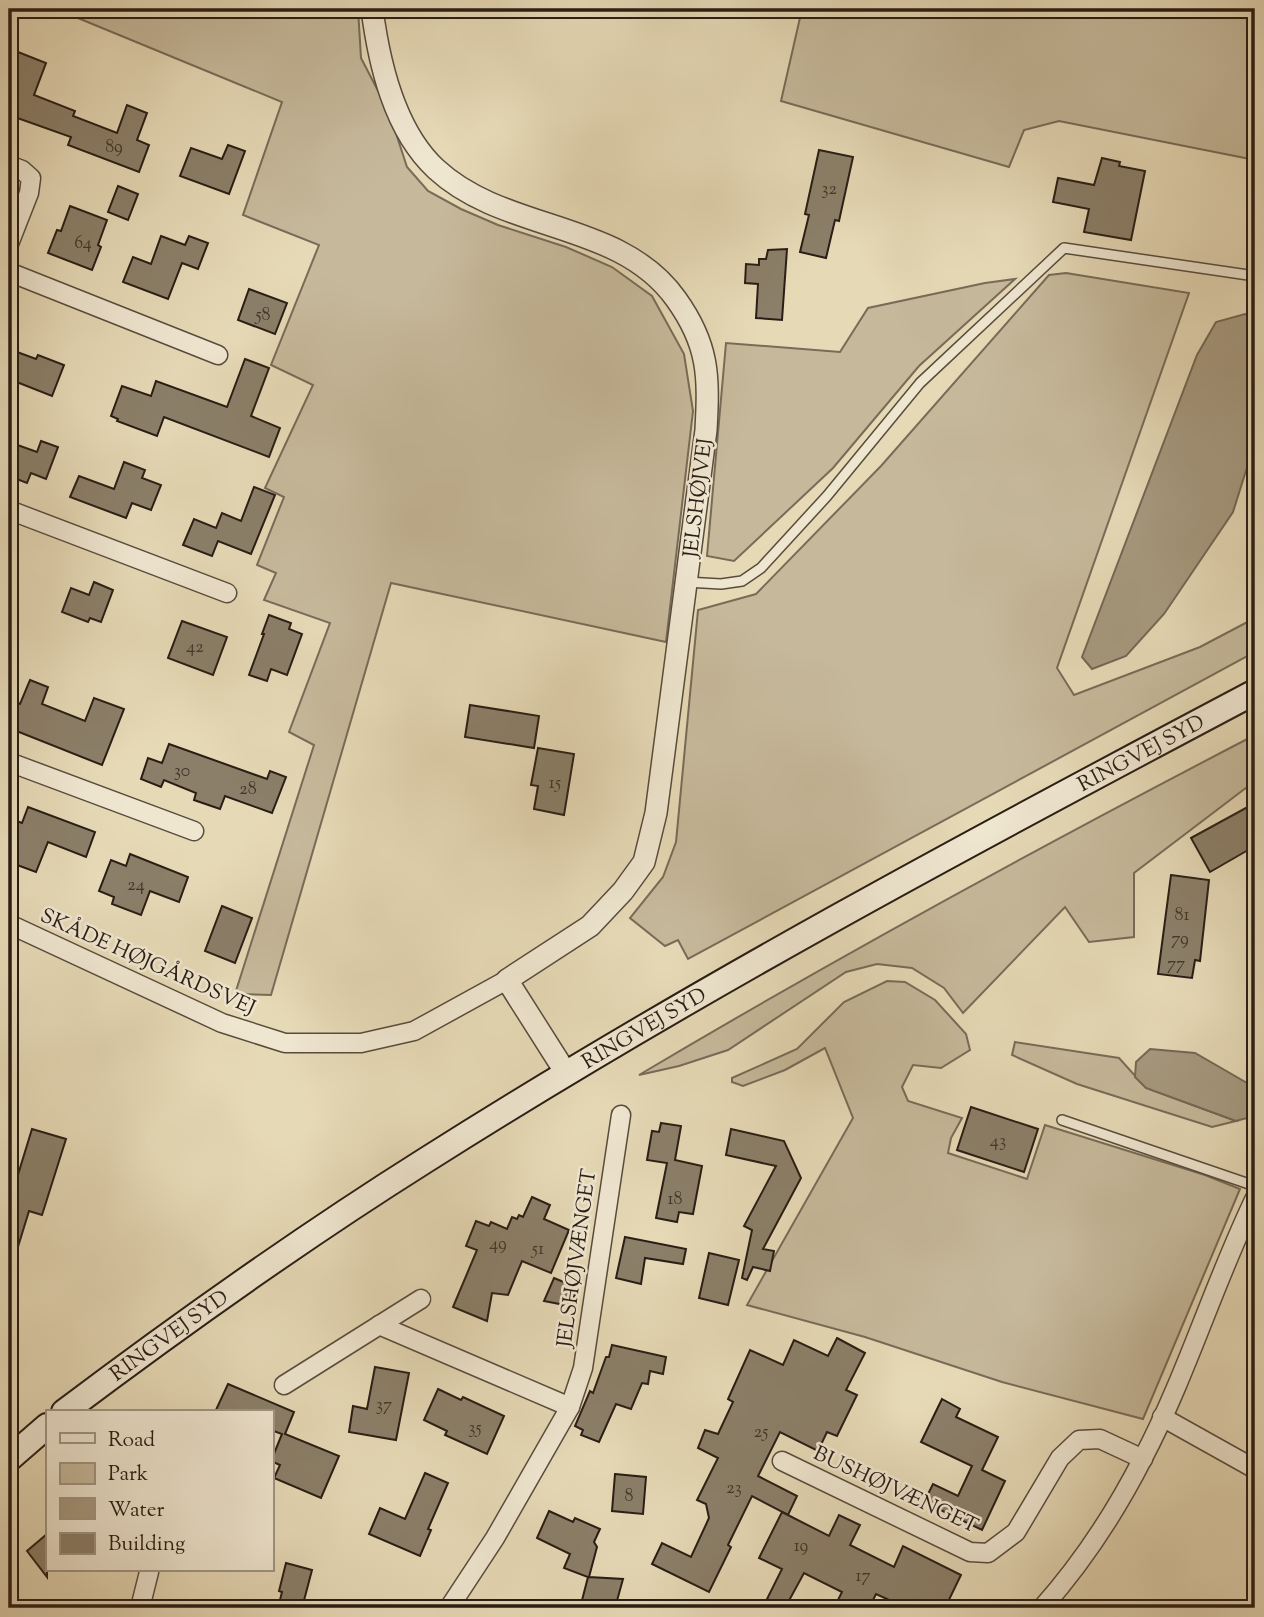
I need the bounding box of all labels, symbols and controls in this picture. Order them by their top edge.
house number: 89 [105,135,123,161]
house number: 32 [821,177,837,203]
house number: 64 [74,231,92,257]
house number: 58 [254,303,271,329]
street label: JELSHØJVEJ [677,437,721,560]
house number: 42 [186,635,204,661]
street label: RINGVEJ SYD [1073,708,1210,800]
house number: 30 [174,759,190,785]
house number: 15 [549,771,561,797]
house number: 28 [239,777,257,803]
house number: 24 [127,873,145,899]
street label: SKÅDE HØJGÅRDSVEJ [35,902,259,1024]
house number: 81 [1174,903,1190,929]
house number: 79 [1171,927,1189,953]
house number: 77 [1167,952,1185,978]
street label: RINGVEJ SYD [577,981,713,1078]
house number: 43 [990,1129,1006,1155]
street label: JELSHØJVÆNGET [550,1167,605,1350]
house number: 18 [667,1187,683,1213]
house number: 49 [489,1232,507,1258]
house number: 51 [531,1237,544,1263]
street label: RINGVEJ SYD [104,1283,235,1390]
house number: 37 [376,1393,392,1419]
legend [46,1410,273,1572]
house number: 35 [468,1416,482,1442]
house number: 25 [754,1420,768,1446]
text: Road [108,1426,155,1456]
street label: BUSHØJVÆNGET [808,1439,983,1542]
text: Park [108,1460,149,1490]
house number: 23 [726,1476,742,1502]
house number: 8 [625,1484,634,1510]
text: Water [108,1496,165,1526]
text: Building [108,1530,185,1560]
house number: 19 [794,1534,809,1560]
house number: 17 [855,1564,871,1590]

